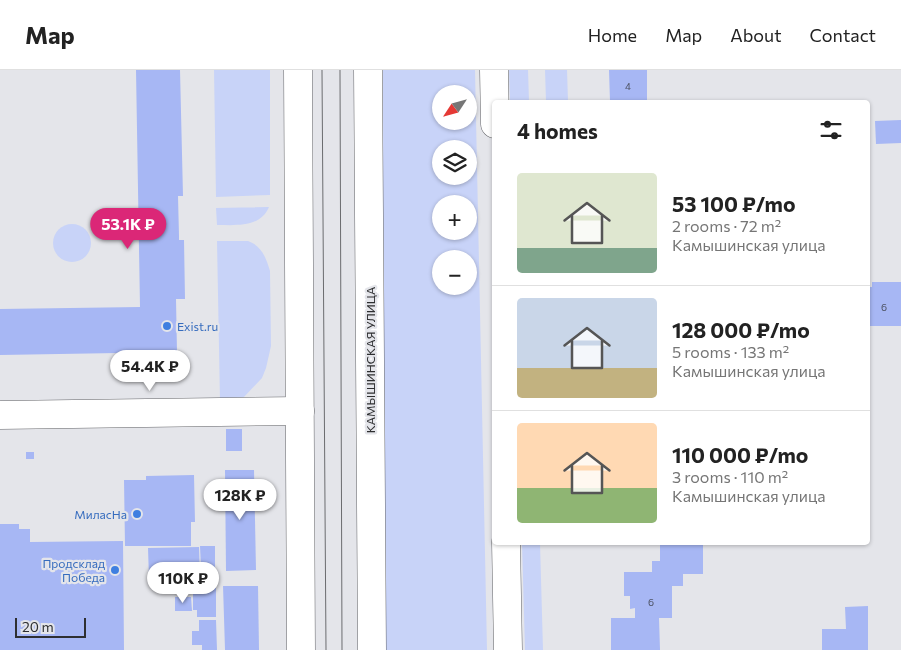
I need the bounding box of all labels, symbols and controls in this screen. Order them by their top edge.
text: Map [25,20,75,49]
text: Home [588,24,637,46]
text: Map [665,24,702,46]
text: About [730,24,782,46]
text: Contact [810,24,876,46]
house number: 4 [625,80,631,92]
north arrow [432,85,478,130]
map controls [432,85,477,295]
icon: filters [817,116,845,144]
text: 4 homes [517,118,598,143]
button: layers [432,140,477,185]
text: 53 100 ₽/mo [672,191,795,216]
icon: home [557,193,617,253]
button: + [432,195,477,240]
pin: 53.1K ₽ [82,208,174,250]
text: 53.1K ₽ [101,214,155,233]
text: 2 rooms · 72 m² [672,216,781,235]
text: Камышинская улица [672,235,826,254]
button: − [432,250,477,295]
street label: КАМЫШИНСКАЯ УЛИЦА [363,287,377,433]
house number: 6 [881,301,887,313]
text: 128 000 ₽/mo [672,317,810,342]
icon: home [557,318,617,378]
place label: Exist.ru [177,319,218,333]
marker: Exist.ru [161,320,173,332]
text: 5 rooms · 133 m² [672,342,789,361]
pin: 54.4K ₽ [104,350,196,392]
text: 54.4K ₽ [121,356,179,375]
text: Камышинская улица [672,361,826,380]
text: 110 000 ₽/mo [672,442,808,467]
icon: home [557,443,617,503]
text: 3 rooms · 110 m² [672,467,788,486]
pin: 128K ₽ [199,478,281,521]
text: 128K ₽ [215,485,265,504]
text: Камышинская улица [672,486,826,505]
place label: МиласНа [74,507,127,521]
marker: МиласНа [131,508,143,520]
place label: Продсклад Победа [42,556,105,584]
pin: 110K ₽ [142,562,224,604]
marker: Продсклад Победа [109,564,121,576]
text: 110K ₽ [158,568,208,587]
house number: 6 [648,596,654,608]
scale bar [15,615,86,638]
text: 20 m [22,618,54,635]

